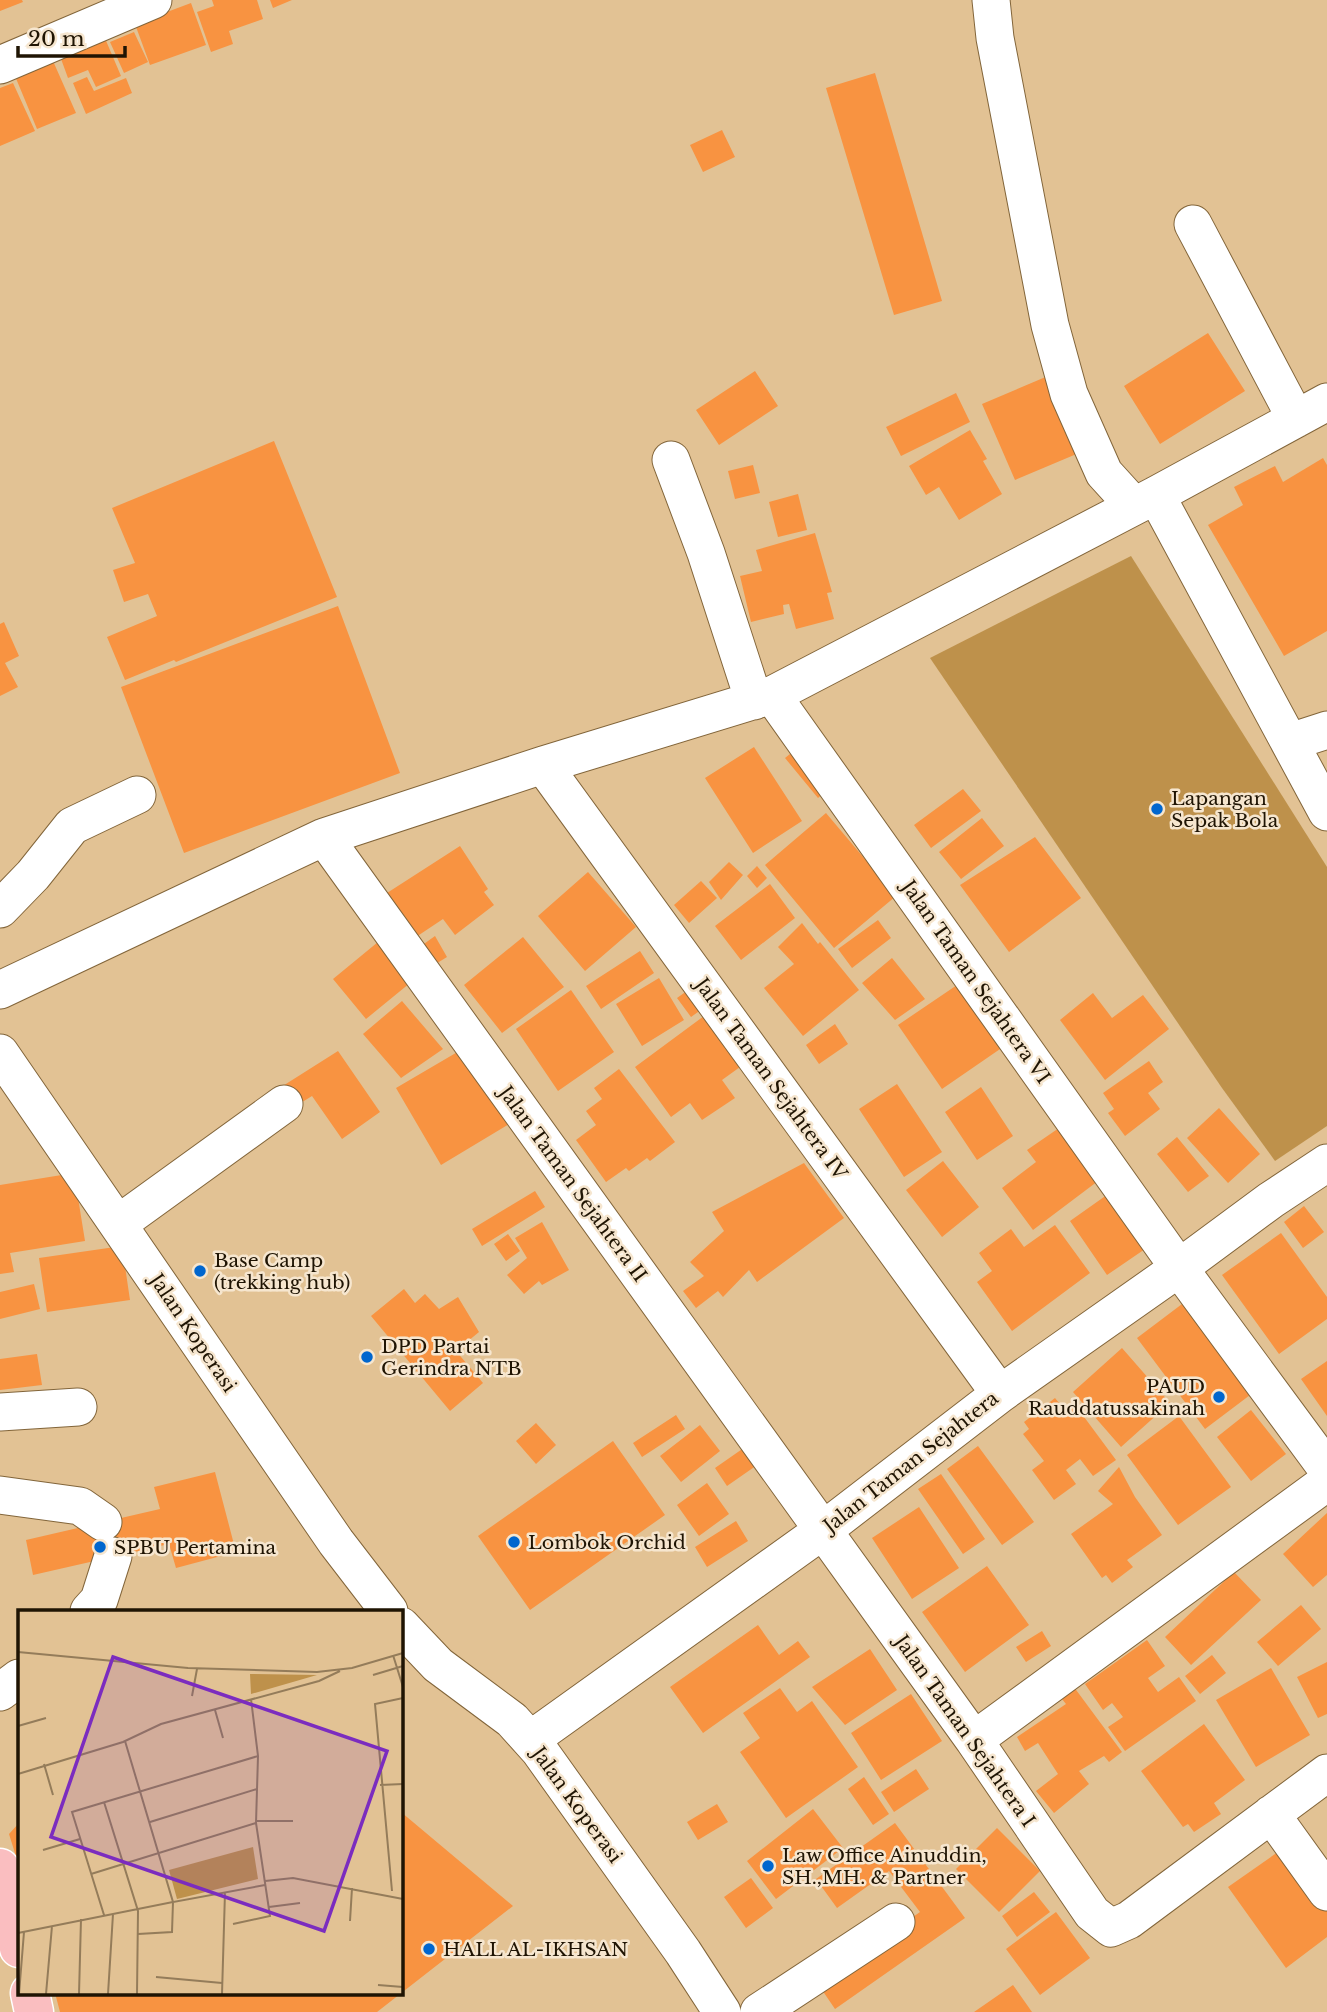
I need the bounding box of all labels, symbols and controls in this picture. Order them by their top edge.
scale bar [18,14,124,58]
text: 20 m [28,26,85,52]
place label: Lapangan Sepak Bola [1171,787,1279,832]
marker: Lapangan Sepak Bola [1149,801,1165,817]
street label: Jalan Taman Sejahtera VI [895,874,1055,1088]
street label: Jalan Taman Sejahtera IV [688,971,853,1185]
street label: Jalan Taman Sejahtera II [492,1079,652,1287]
place label: Base Camp (trekking hub) [214,1249,350,1294]
marker: Base Camp (trekking hub) [192,1263,208,1279]
street label: Jalan Koperasi [143,1267,241,1397]
place label: DPD Partai Gerindra NTB [381,1335,522,1380]
marker: DPD Partai Gerindra NTB [359,1349,375,1365]
place label: PAUD Rauddatussakinah [1028,1375,1205,1420]
street label: Jalan Taman Sejahtera [817,1386,1003,1539]
marker: PAUD Rauddatussakinah [1211,1389,1227,1405]
place label: Lombok Orchid [528,1531,686,1554]
marker: Lombok Orchid [506,1534,522,1550]
place label: SPBU Pertamina [114,1536,277,1559]
marker: SPBU Pertamina [92,1539,108,1555]
inset map [18,1610,402,1994]
street label: Jalan Taman Sejahtera I [888,1628,1040,1831]
street label: Jalan Koperasi [525,1740,627,1868]
place label: Law Office Ainuddin, SH.,MH. & Partner [782,1844,987,1889]
marker: Law Office Ainuddin, SH.,MH. & Partner [760,1858,776,1874]
place label: HALL AL-IKHSAN [443,1938,628,1961]
marker: HALL AL-IKHSAN [421,1941,437,1957]

